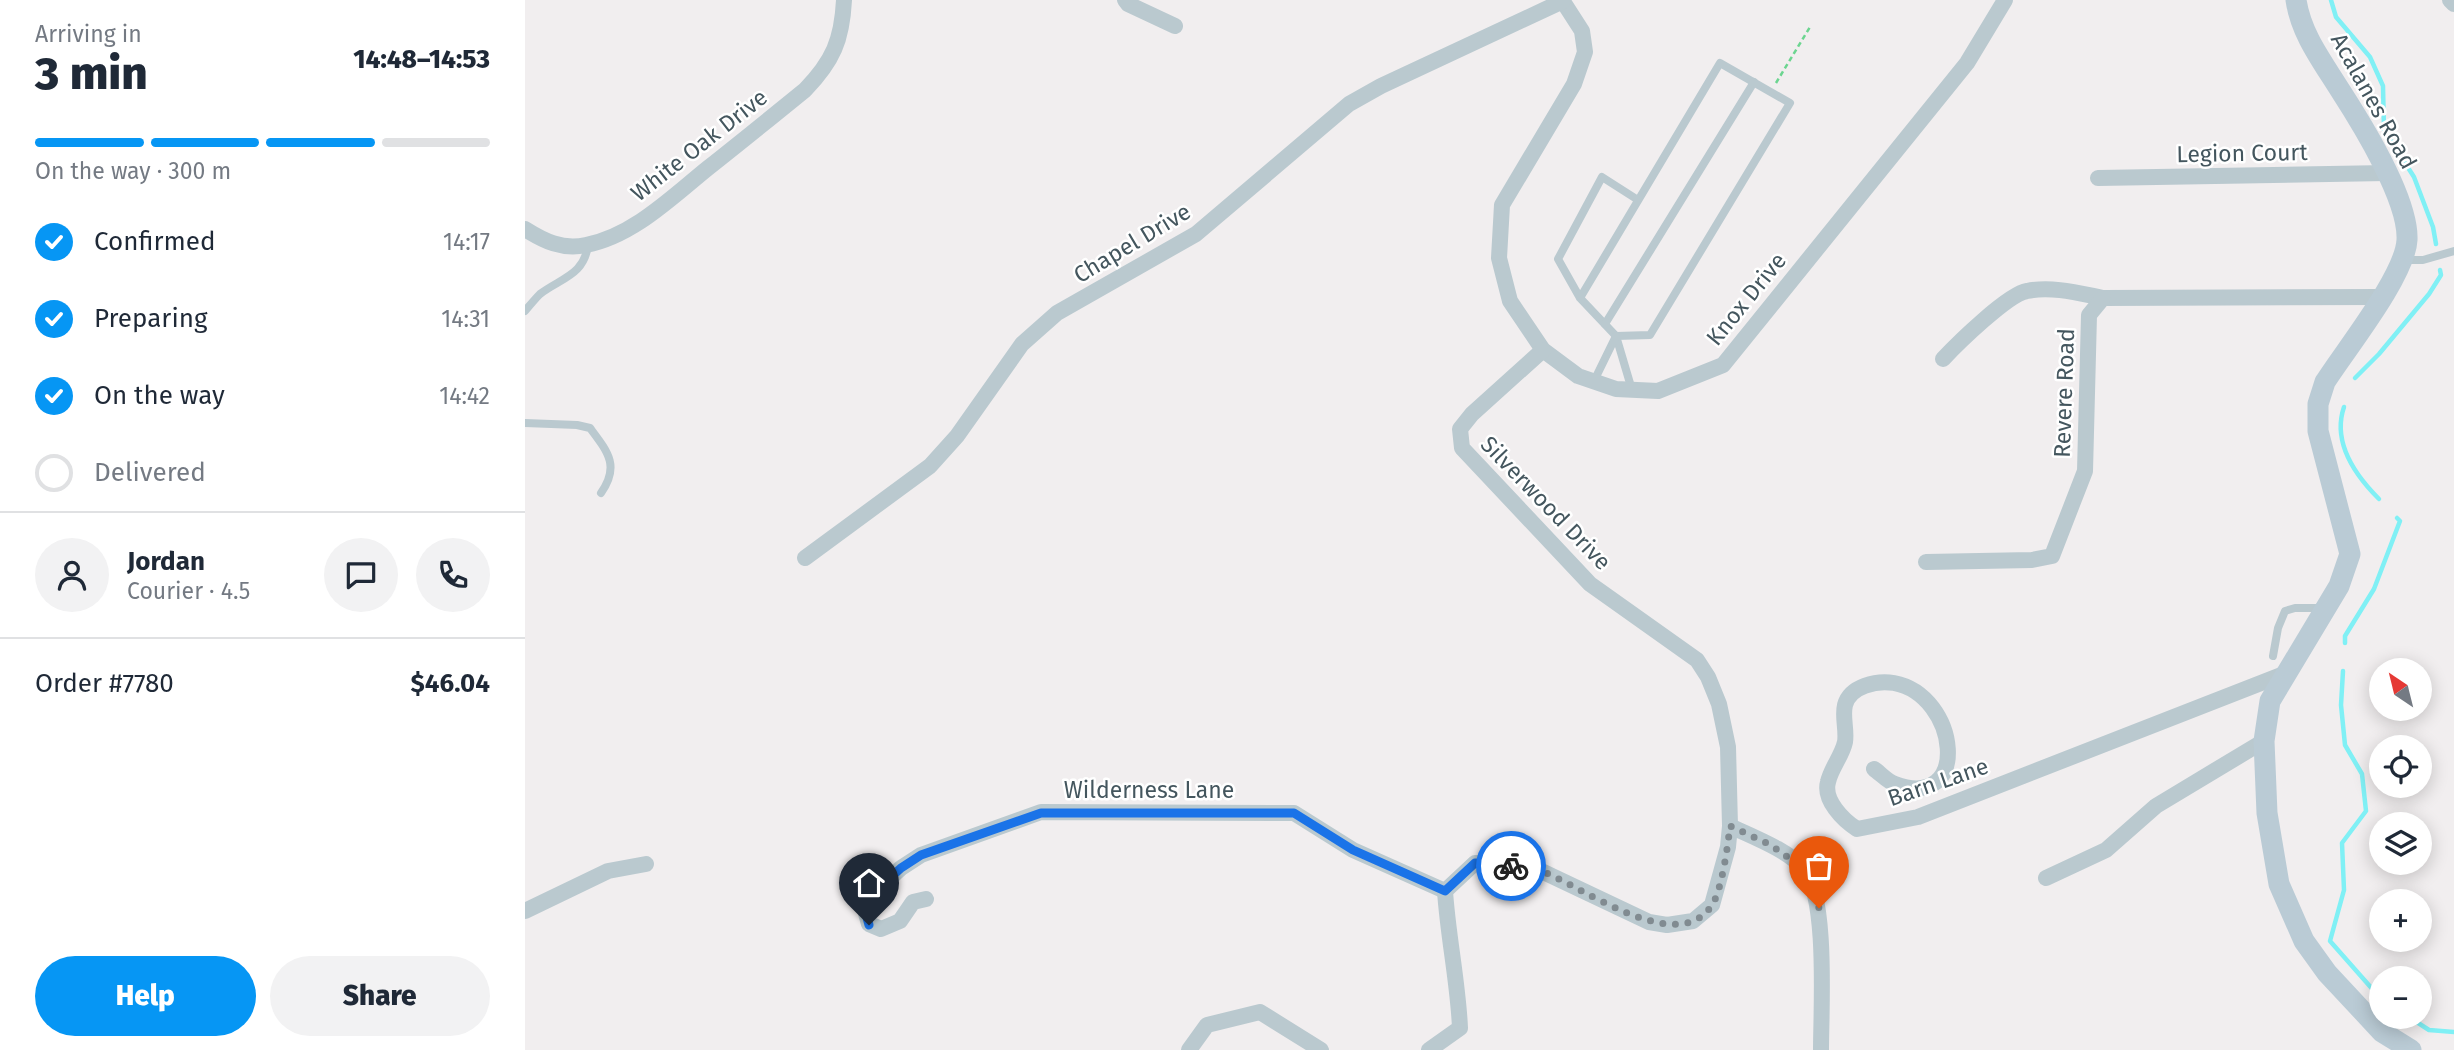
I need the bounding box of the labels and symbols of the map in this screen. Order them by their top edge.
street label: Acalanes Road [2325,28,2423,174]
street label: White Oak Drive [625,83,773,207]
street label: Legion Court [2176,138,2309,168]
street label: Chapel Drive [1068,197,1196,289]
street label: Knox Drive [1700,247,1792,351]
street label: Revere Road [2048,328,2080,458]
street label: Silverwood Drive [1475,430,1617,576]
north arrow [2369,658,2433,721]
street label: Barn Lane [1884,752,1992,812]
street label: Wilderness Lane [1064,776,1234,804]
courier [1476,831,1546,901]
pin [1789,836,1849,908]
pin [839,853,899,925]

